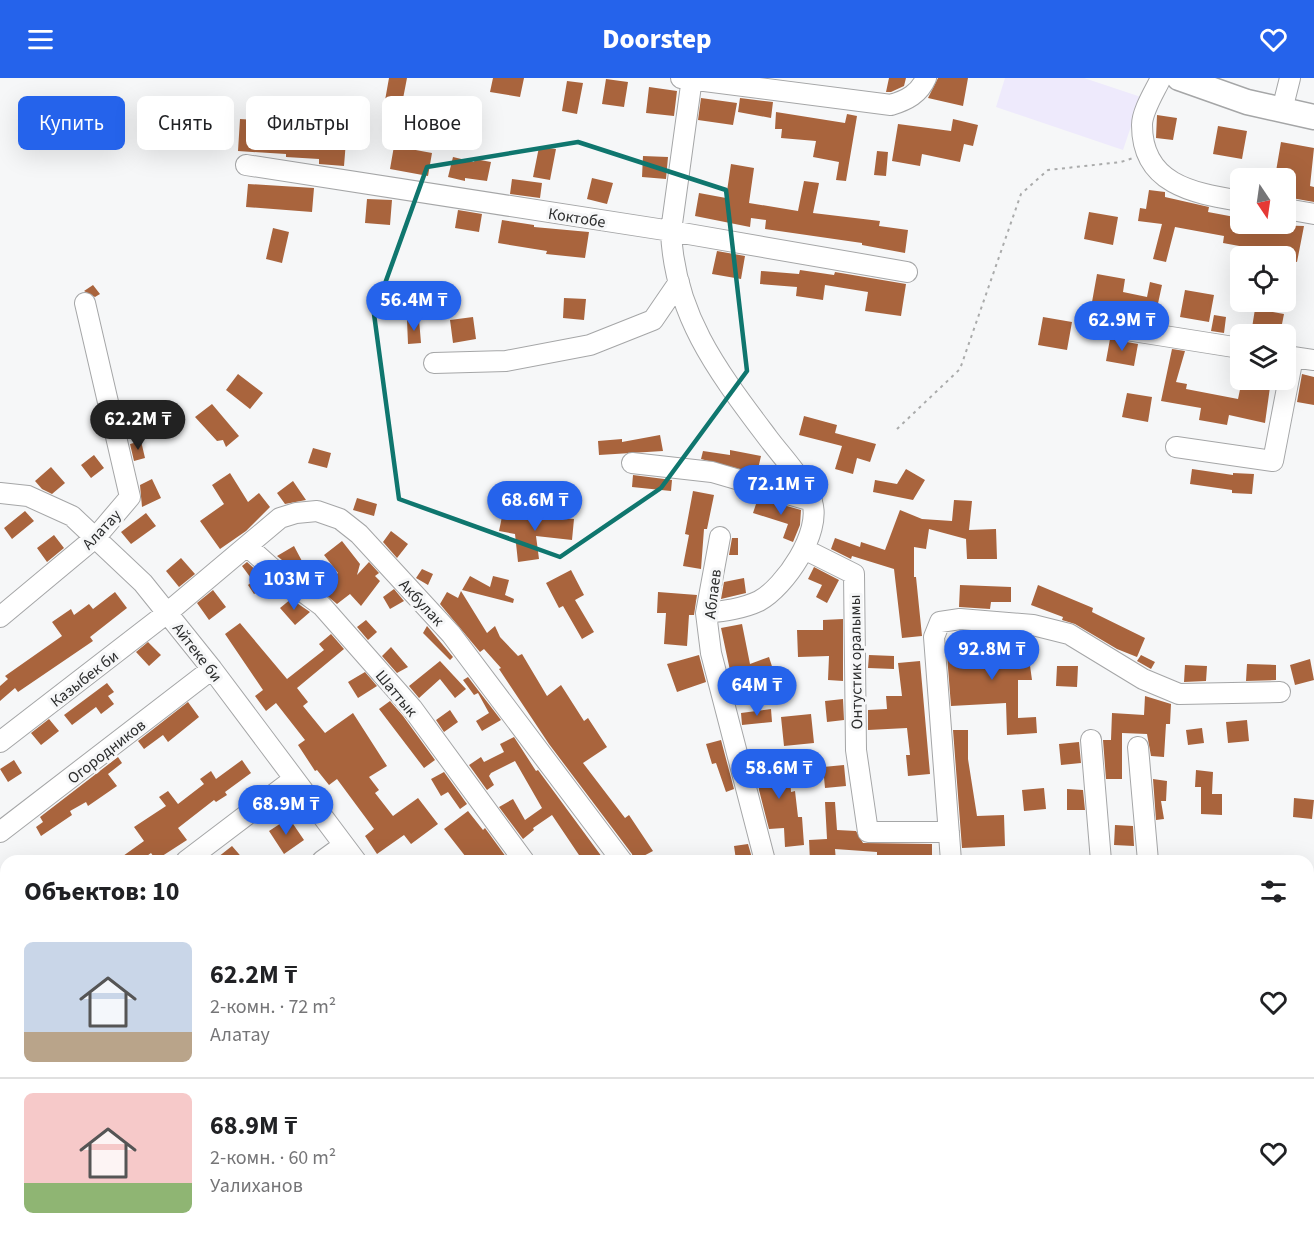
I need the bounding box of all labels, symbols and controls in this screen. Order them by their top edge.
text: Doorstep [602,20,712,59]
icon: menu [24,23,57,56]
icon: heart [1257,23,1290,56]
chip: Купить [18,96,125,150]
chip: Снять [137,96,234,150]
chip: Фильтры [246,96,370,150]
chip: Новое [382,96,482,150]
north arrow [1230,168,1296,234]
map controls [1230,168,1296,390]
street label: Коктобе [547,203,607,233]
button: locate [1230,246,1296,312]
pin: 56.4M ₸ [359,281,469,332]
text: 56.4M ₸ [380,286,448,314]
pin: 62.9M ₸ [1067,301,1177,352]
text: 62.9M ₸ [1088,306,1156,334]
button: layers [1230,324,1296,390]
pin: 62.2M ₸ [83,400,193,451]
text: 62.2M ₸ [104,405,172,433]
pin: 72.1M ₸ [726,465,836,516]
text: 72.1M ₸ [747,470,815,498]
pin: 68.6M ₸ [480,481,590,532]
text: 68.6M ₸ [501,486,569,514]
street label: Алатау [77,504,126,555]
pin: 103M ₸ [245,560,343,611]
text: 103M ₸ [263,565,325,593]
street label: Аблаев [699,568,727,620]
street label: Акбулак [394,574,449,631]
street label: Онтустик оралымы [844,594,868,729]
street label: Айтеке би [167,619,227,687]
pin: 92.8M ₸ [937,630,1047,681]
text: 92.8M ₸ [958,635,1026,663]
street label: Казыбек би [46,645,123,712]
street label: Шаттык [370,666,422,722]
pin: 64M ₸ [715,666,799,717]
text: 64M ₸ [732,671,782,699]
street label: Огородников [63,714,150,789]
pin: 58.6M ₸ [724,749,834,800]
text: 58.6M ₸ [745,754,813,782]
pin: 68.9M ₸ [231,785,341,836]
text: 68.9M ₸ [252,790,320,818]
text: Объектов: 10 [24,873,180,910]
icon: filters [1257,875,1290,908]
text: 62.2M ₸ [210,956,298,993]
icon: home [72,966,144,1038]
icon: heart [1257,986,1290,1019]
text: 2-комн. · 72 m² [210,993,336,1021]
text: Алатау [210,1021,270,1049]
text: 68.9M ₸ [210,1107,298,1144]
icon: home [72,1117,144,1189]
icon: heart [1257,1137,1290,1170]
text: 2-комн. · 60 m² [210,1144,336,1172]
text: Уалиханов [210,1172,303,1200]

